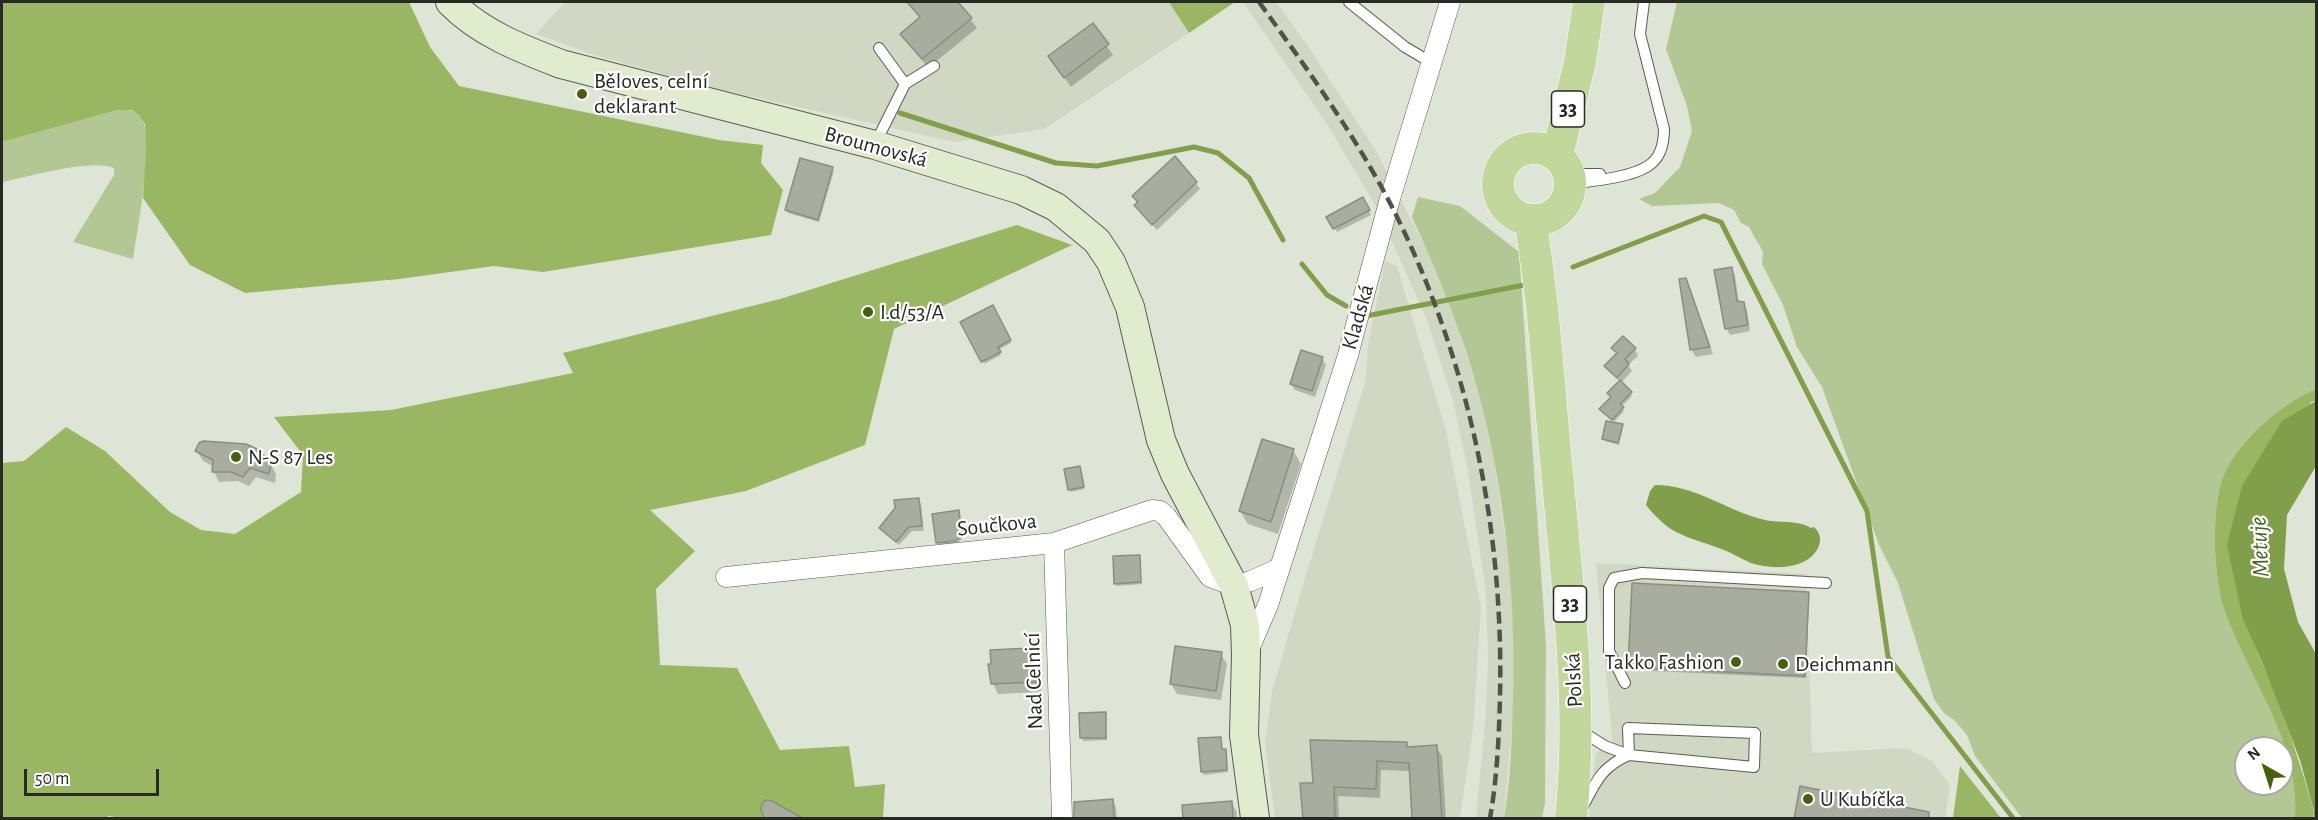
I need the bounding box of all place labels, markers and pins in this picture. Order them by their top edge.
place label: Běloves, celní deklarant [594,68,708,119]
marker: Běloves, celní deklarant [575,87,589,101]
place label: I.d/53/A [880,299,944,325]
marker: I.d/53/A [861,305,875,319]
place label: N-S 87 Les [248,444,333,470]
marker: N-S 87 Les [229,450,243,464]
place label: Takko Fashion [1604,649,1724,675]
place label: Deichmann [1795,651,1894,677]
marker: Takko Fashion [1729,655,1743,669]
marker: Deichmann [1776,657,1790,671]
place label: U Kubíčka [1820,786,1905,812]
marker: U Kubíčka [1801,792,1815,806]

